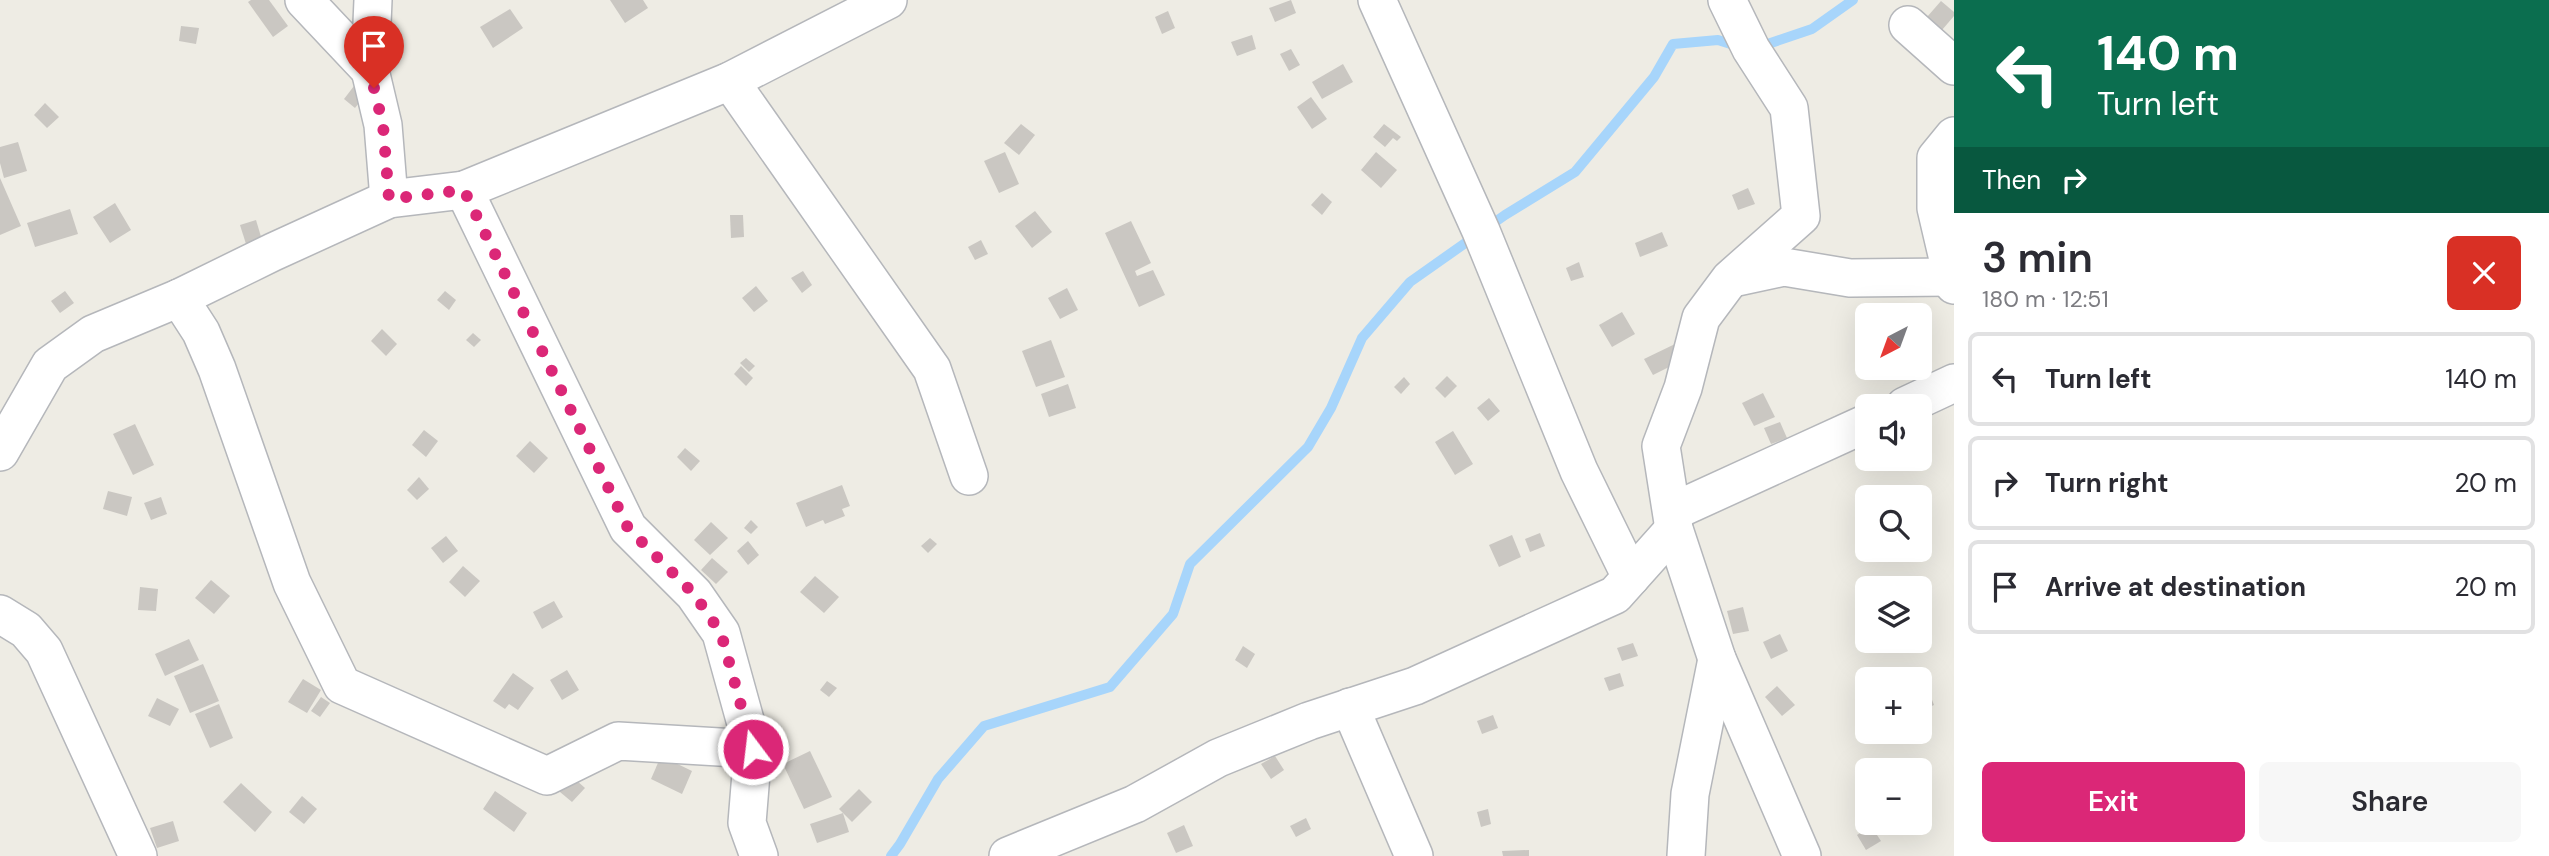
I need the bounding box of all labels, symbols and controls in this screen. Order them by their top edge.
pin [344,16,404,88]
text: 140 m [2097,21,2239,85]
icon: arrive [355,27,393,65]
icon: left [1982,28,2073,119]
text: Turn left [2097,83,2219,125]
icon: right [2055,161,2093,199]
text: Then [1982,163,2041,197]
text: 3 min [1982,230,2093,285]
button: close [2447,236,2521,310]
text: 180 m · 12:51 [1982,284,2109,314]
north arrow [1855,303,1932,380]
map controls [1855,303,1932,835]
icon: left [1986,360,2024,398]
text: Turn left [2045,362,2152,396]
text: 140 m [2445,362,2517,396]
button: sound [1855,394,1932,471]
icon: right [1986,464,2024,502]
text: Turn right [2045,466,2169,500]
text: 20 m [2454,466,2517,500]
button: search [1855,485,1932,562]
icon: arrive [1986,568,2024,606]
text: Arrive at destination [2045,570,2306,604]
text: 20 m [2454,570,2517,604]
button: layers [1855,576,1932,653]
button: + [1855,667,1932,744]
position arrow [716,712,790,786]
button: − [1855,758,1932,835]
button: Exit [1982,762,2245,842]
button: Share [2259,762,2521,842]

